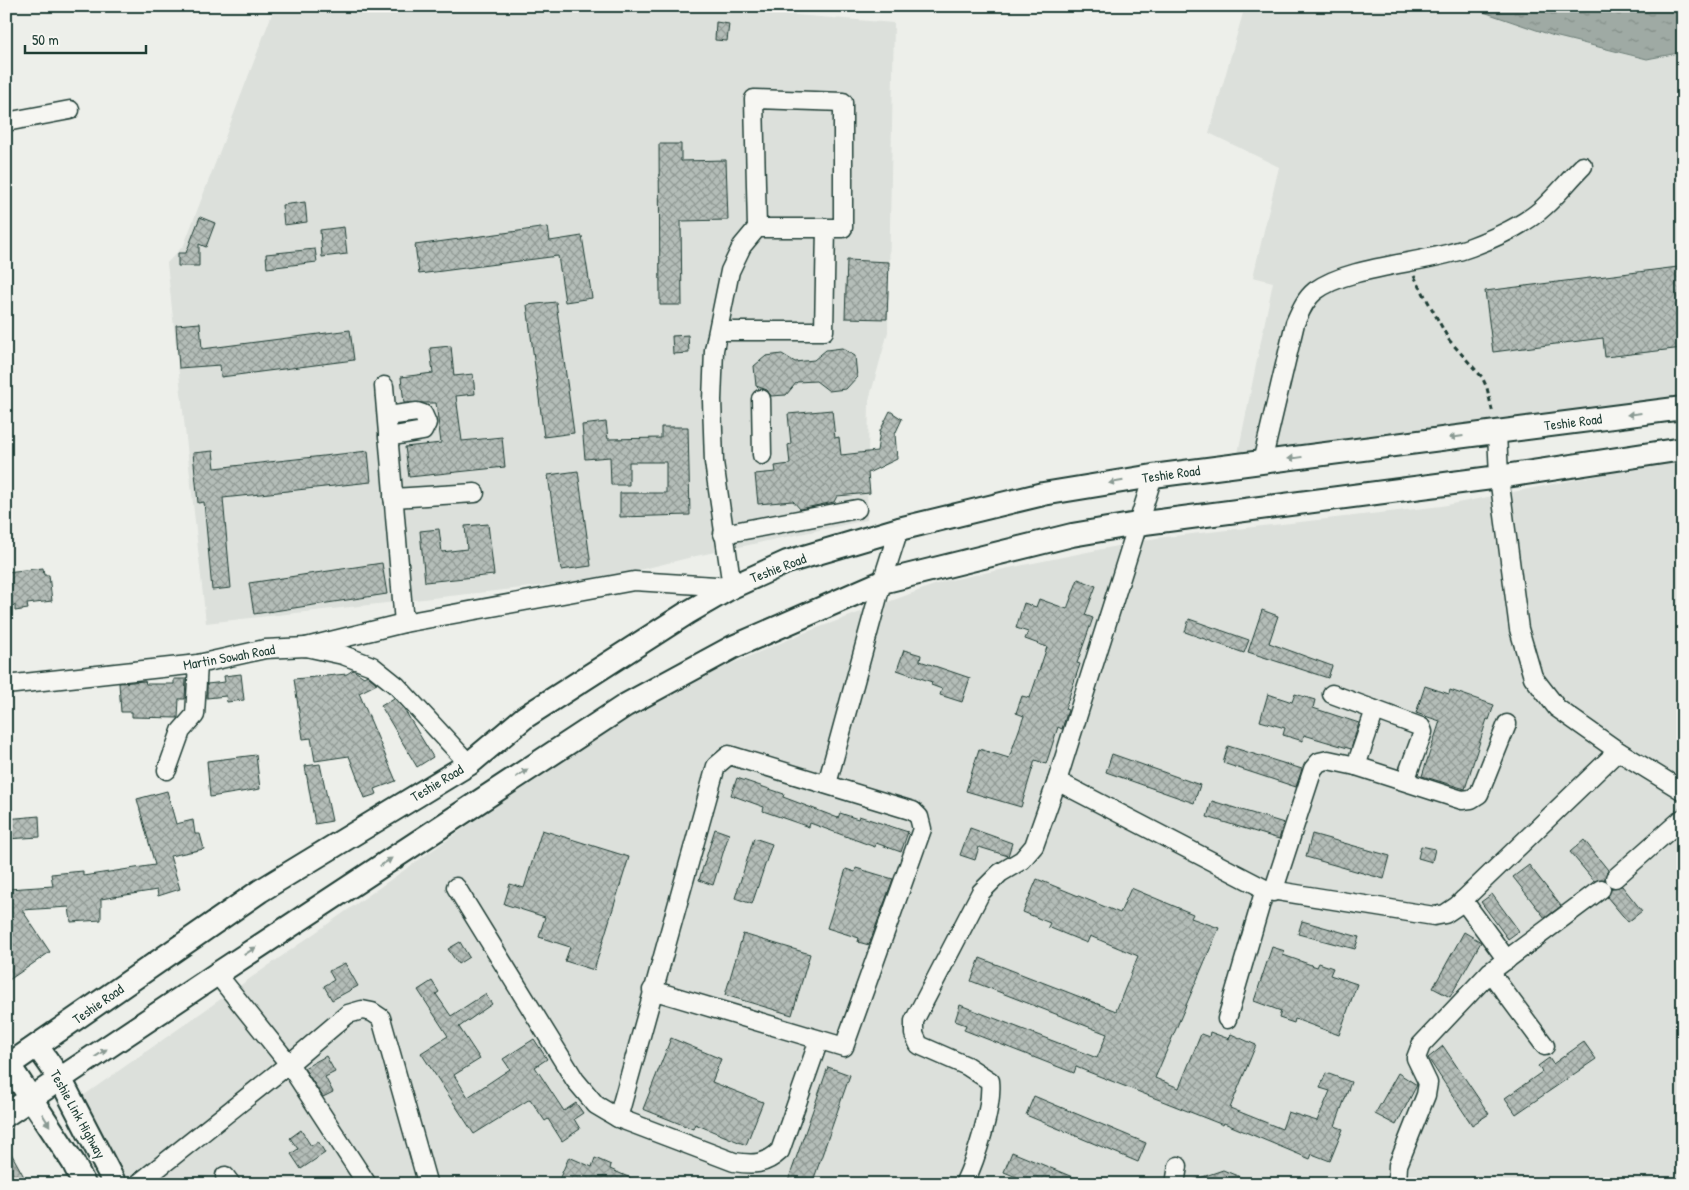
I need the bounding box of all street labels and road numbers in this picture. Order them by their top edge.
street label: Teshie Road [1543,408,1604,434]
street label: Teshie Road [1141,460,1202,487]
street label: Teshie Road [747,548,809,587]
street label: Martin Sowah Road [182,639,277,674]
street label: Teshie Road [407,759,467,806]
street label: Teshie Road [68,979,127,1028]
street label: Teshie Link Highway [45,1066,111,1162]

